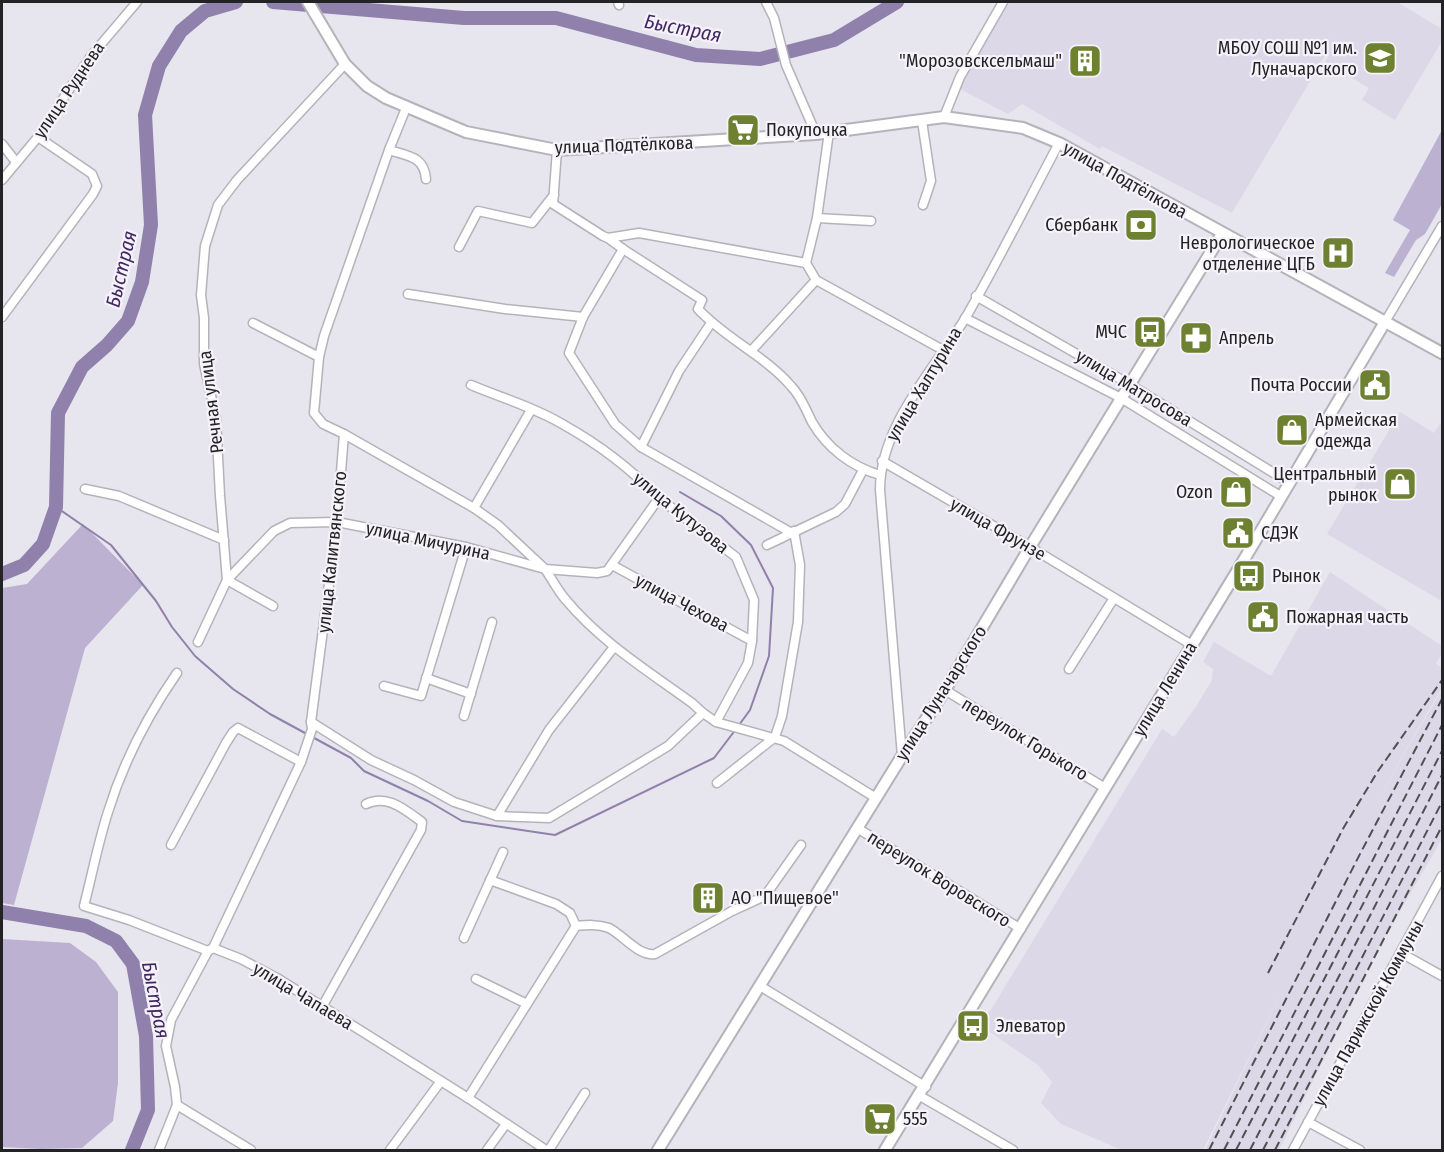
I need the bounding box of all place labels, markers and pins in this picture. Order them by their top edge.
place label: МБОУ СОШ №1 им. Луначарского [1218,37,1357,80]
school or university icon: МБОУ СОШ №1 им. Луначарского [1362,40,1398,76]
building icon: "Морозовсксельмаш" [1067,43,1103,79]
place label: "Морозовсксельмаш" [899,50,1062,72]
supermarket icon: Покупочка [725,112,761,148]
place label: Покупочка [766,119,848,141]
bank icon: Сбербанк [1123,207,1159,243]
place label: Сбербанк [1045,214,1119,236]
place label: Неврологическое отделение ЦГБ [1180,232,1315,275]
hospital icon: Неврологическое отделение ЦГБ [1320,235,1356,271]
bus stop icon: МЧС [1132,314,1168,350]
pharmacy icon: Апрель [1178,320,1214,356]
place label: МЧС [1095,321,1127,343]
place label: Апрель [1219,327,1274,349]
public building icon: Почта России [1357,367,1393,403]
place label: Почта России [1250,374,1352,396]
place label: Армейская одежда [1315,409,1397,452]
shop icon: Армейская одежда [1274,412,1310,448]
place label: Центральный рынок [1273,463,1378,506]
shop icon: Центральный рынок [1382,466,1418,502]
shop icon: Ozon [1218,474,1254,510]
place label: Ozon [1176,481,1213,503]
public building icon: СДЭК [1220,515,1256,551]
place label: СДЭК [1261,522,1299,544]
bus stop icon: Рынок [1231,558,1267,594]
place label: Рынок [1272,565,1321,587]
public building icon: Пожарная часть [1245,599,1281,635]
place label: Пожарная часть [1286,606,1408,628]
building icon: АО "Пищевое" [690,880,726,916]
place label: АО "Пищевое" [731,887,839,909]
bus stop icon: Элеватор [955,1008,991,1044]
place label: Элеватор [996,1015,1066,1037]
supermarket icon: 555 [862,1101,898,1137]
place label: 555 [903,1108,928,1130]

